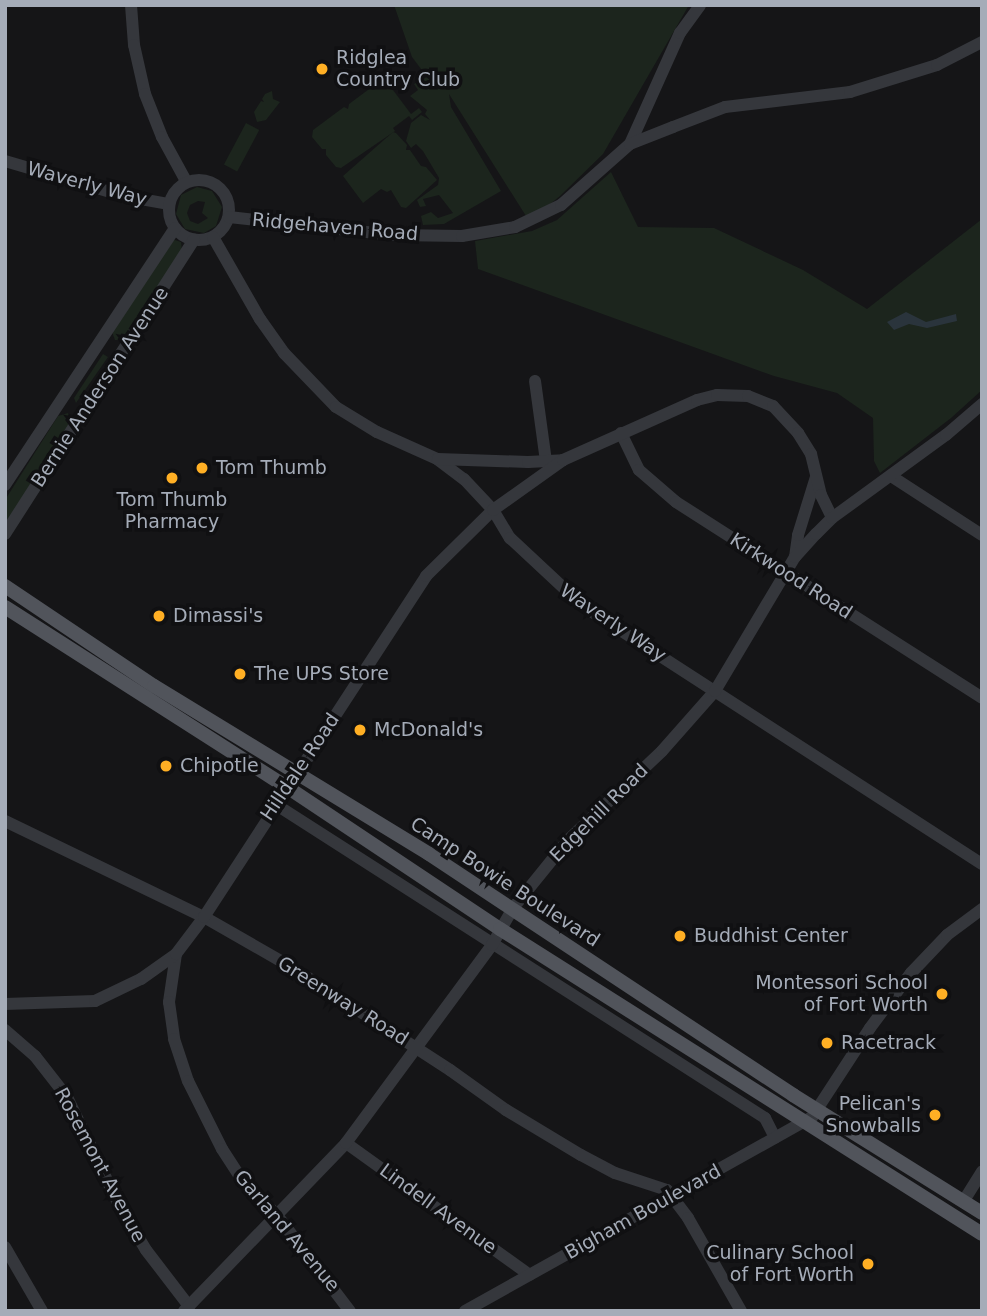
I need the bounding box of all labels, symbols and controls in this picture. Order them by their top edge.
place label: Ridglea Country Club [336,47,460,91]
marker: Ridglea Country Club [314,61,330,77]
street label: Waverly Way [25,157,149,211]
street label: Ridgehaven Road [251,208,419,246]
street label: Bernie Anderson Avenue [27,283,173,491]
place label: Tom Thumb [216,457,327,479]
marker: Tom Thumb [194,460,210,476]
marker: Tom Thumb Pharmacy [164,470,180,486]
place label: Tom Thumb Pharmacy [117,489,227,533]
street label: Kirkwood Road [726,528,856,624]
street label: Waverly Way [556,579,670,667]
place label: Dimassi's [173,605,263,627]
marker: Dimassi's [151,608,167,624]
place label: The UPS Store [254,663,389,685]
marker: The UPS Store [232,666,248,682]
street label: Hilldale Road [256,709,344,825]
place label: McDonald's [374,719,483,741]
marker: McDonald's [352,722,368,738]
place label: Chipotle [180,755,259,777]
marker: Chipotle [158,758,174,774]
street label: Edgehill Road [545,759,653,867]
street label: Camp Bowie Boulevard [406,812,604,952]
place label: Buddhist Center [694,925,848,947]
marker: Buddhist Center [672,928,688,944]
street label: Greenway Road [273,952,413,1050]
place label: Montessori School of Fort Worth [755,972,928,1016]
marker: Montessori School of Fort Worth [934,986,950,1002]
place label: Racetrack [841,1032,936,1054]
marker: Racetrack [819,1035,835,1051]
street label: Rosemont Avenue [50,1084,150,1246]
place label: Pelican's Snowballs [826,1093,921,1137]
marker: Pelican's Snowballs [927,1107,943,1123]
street label: Lindell Avenue [375,1159,501,1259]
street label: Bigham Boulevard [561,1160,725,1264]
street label: Garland Avenue [229,1166,345,1296]
place label: Culinary School of Fort Worth [706,1242,854,1286]
marker: Culinary School of Fort Worth [860,1256,876,1272]

